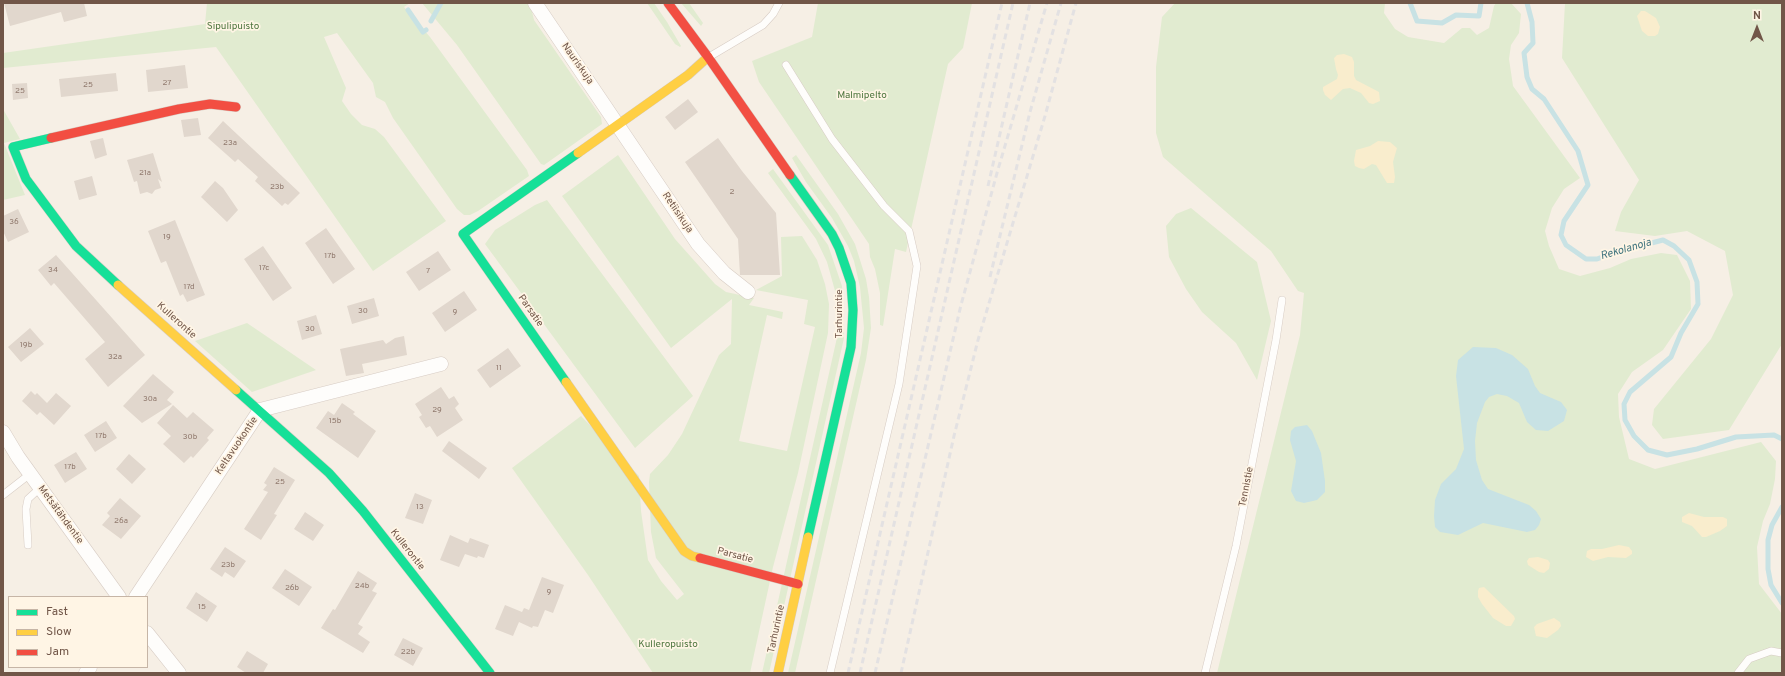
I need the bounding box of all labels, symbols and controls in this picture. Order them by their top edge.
north arrow [1737,8,1777,48]
text: N [1753,9,1761,23]
park label: Sipulipuisto [207,21,259,33]
street label: Nauriskuja [558,41,596,87]
house number: 27 [163,78,171,88]
house number: 25 [83,80,93,90]
house number: 25 [15,86,25,96]
park label: Malmipelto [837,90,887,102]
house number: 23a [223,138,237,148]
house number: 21a [139,168,151,178]
house number: 23b [270,182,284,192]
house number: 2 [730,187,734,197]
street label: Retiisikuja [659,190,695,236]
house number: 36 [9,217,19,227]
house number: 19 [163,232,171,242]
water label: Rekolanoja [1599,236,1653,264]
house number: 17b [324,251,336,261]
house number: 17c [259,263,269,273]
house number: 34 [48,265,58,275]
house number: 7 [426,266,430,276]
house number: 17d [184,282,194,292]
street label: Tarhurintie [834,289,846,339]
street label: Parsatie [515,293,545,329]
street label: Kullerontie [154,300,198,342]
house number: 30 [358,306,368,316]
house number: 9 [453,307,457,317]
house number: 30 [305,324,315,334]
house number: 19b [20,340,32,350]
house number: 32a [108,352,122,362]
house number: 11 [496,363,502,373]
house number: 30a [143,394,157,404]
house number: 29 [432,405,442,415]
street label: Keltavuokontie [213,415,261,477]
house number: 15b [329,416,341,426]
house number: 17b [95,431,107,441]
house number: 30b [183,432,197,442]
house number: 17b [64,462,76,472]
street label: Tennistie [1237,466,1257,508]
house number: 25 [275,477,285,487]
street label: Metsätähdentie [35,483,85,547]
house number: 13 [416,502,424,512]
house number: 26a [114,516,128,526]
street label: Kullerontie [387,527,427,573]
street label: Parsatie [716,545,754,567]
house number: 23b [221,560,235,570]
house number: 24b [355,581,369,591]
house number: 26b [285,583,299,593]
house number: 9 [547,587,551,597]
legend [8,596,148,668]
house number: 15 [198,602,206,612]
text: Fast [46,604,68,620]
street label: Tarhurintie [766,604,788,654]
text: Slow [46,624,72,640]
park label: Kulleropuisto [638,639,698,651]
text: Jam [46,644,69,660]
house number: 22b [401,647,415,657]

